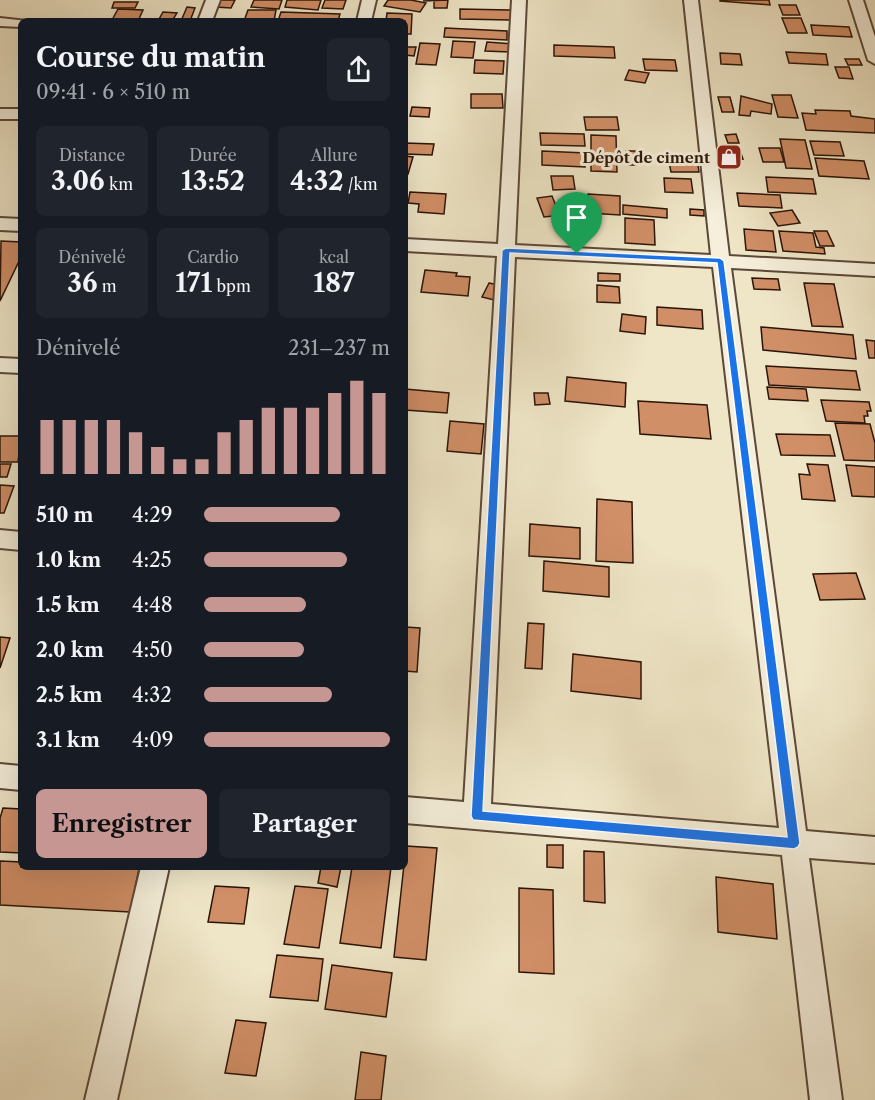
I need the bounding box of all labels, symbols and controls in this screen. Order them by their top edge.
button: share [327,38,390,101]
text: Course du matin [36,41,266,74]
text: 09:41 · 6 × 510 m [36,80,190,104]
shop icon: Dépôt de ciment [714,142,744,172]
text: Distance [59,145,125,165]
text: Durée [189,145,237,165]
text: Allure [311,145,357,165]
place label: Dépôt de ciment [582,148,710,167]
text: 3.06 [51,165,105,197]
text: 13:52 [181,165,245,197]
text: 4:32 [290,165,343,197]
text: km [105,174,133,194]
text: /km [343,174,378,194]
pin [551,192,602,254]
icon: arrive [560,201,593,234]
text: Dénivelé [58,247,126,267]
text: Cardio [187,247,239,267]
text: kcal [319,247,349,267]
text: 36 [67,267,98,299]
text: 171 [175,267,212,299]
text: 187 [313,267,355,299]
text: m [98,276,117,296]
text: bpm [212,276,251,296]
text: Dénivelé [36,336,120,360]
text: 231–237 m [288,336,390,360]
text: 510 m [36,503,94,527]
text: 4:29 [132,503,172,527]
text: 1.0 km [36,548,101,572]
text: 4:25 [132,548,172,572]
text: 1.5 km [36,593,100,617]
text: 4:48 [132,593,173,617]
text: 2.0 km [36,638,104,662]
text: 4:50 [132,638,173,662]
text: 2.5 km [36,683,103,707]
text: 4:32 [132,683,172,707]
text: 3.1 km [36,728,100,752]
text: 4:09 [132,728,174,752]
button: Enregistrer [36,789,207,858]
button: Partager [219,789,390,858]

